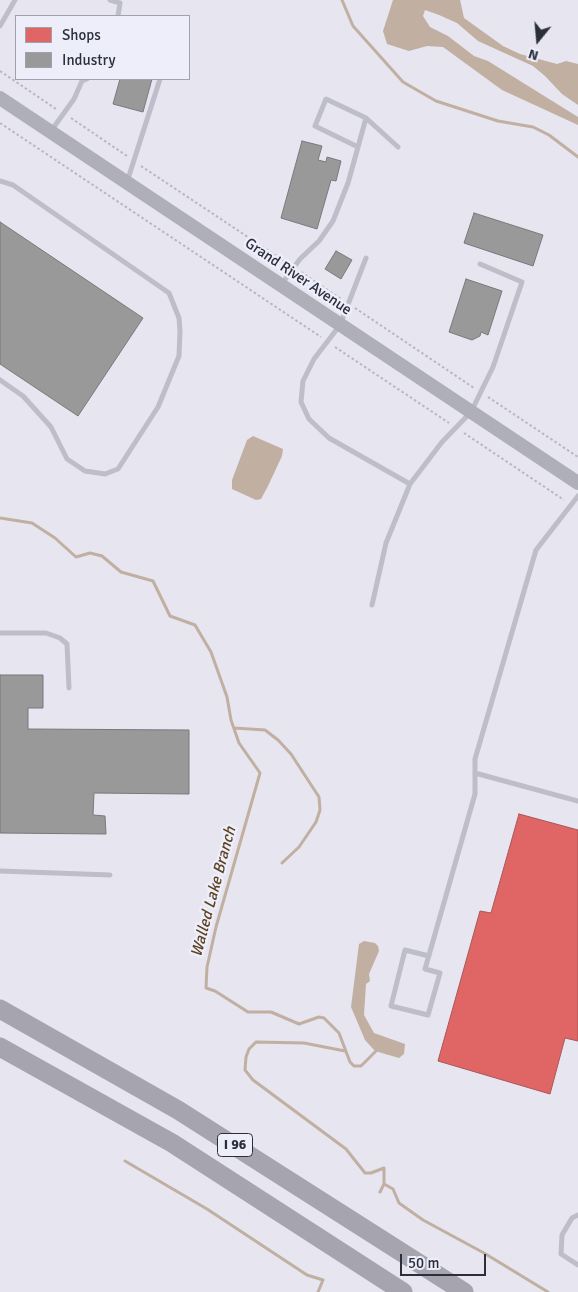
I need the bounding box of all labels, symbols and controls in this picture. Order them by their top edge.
legend [15,15,190,80]
north arrow [513,15,563,65]
text: Shops [62,26,101,44]
text: N [526,45,541,64]
text: Industry [62,51,115,69]
street label: Grand River Avenue [241,235,355,319]
water label: Walled Lake Branch [187,825,241,959]
road number: I 96 [218,1134,252,1156]
scale bar [403,1244,489,1276]
text: 50 m [408,1254,439,1272]

